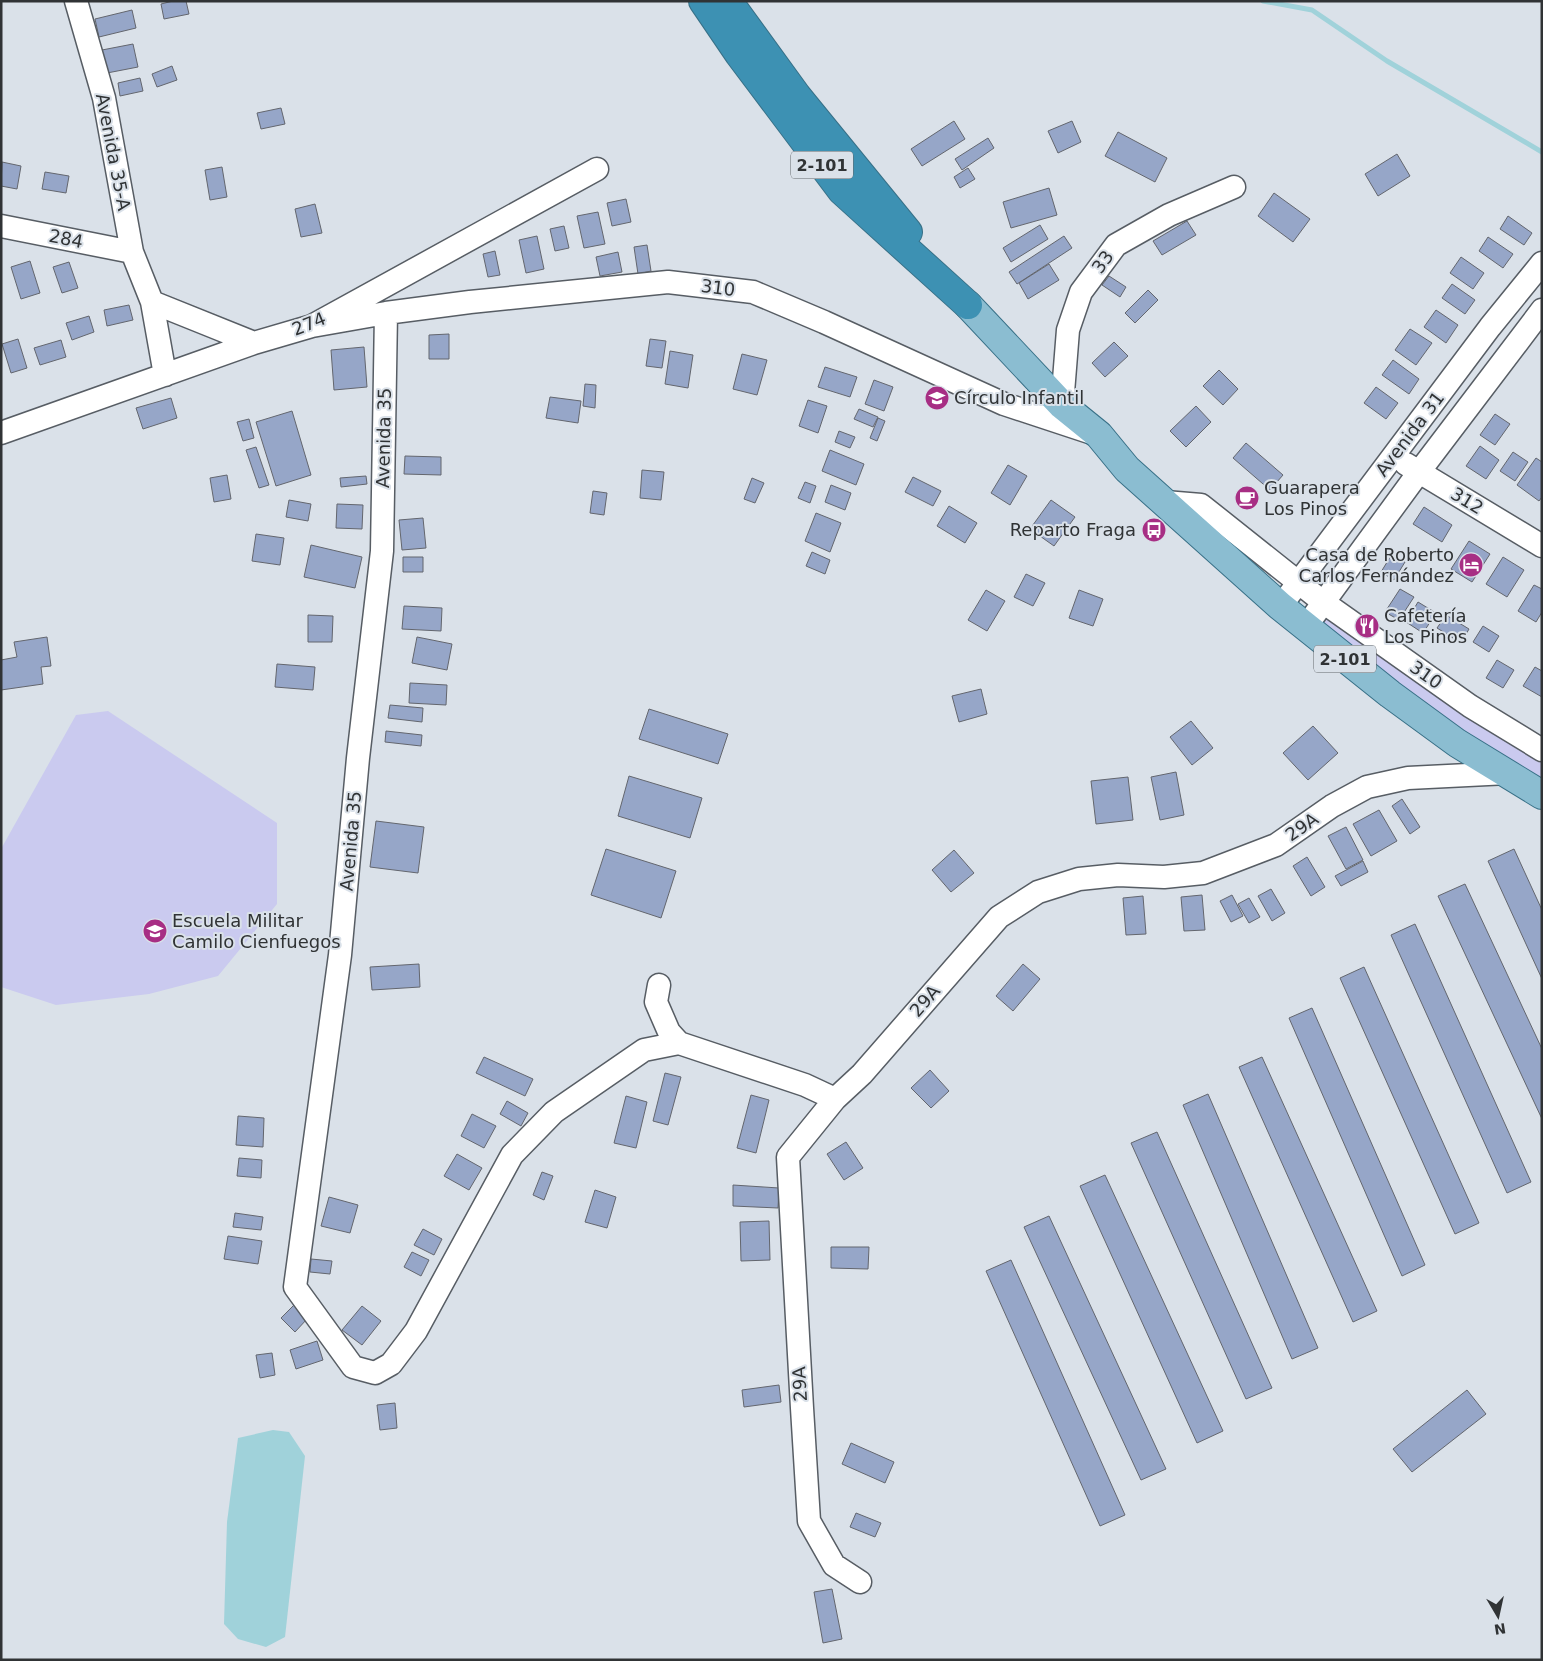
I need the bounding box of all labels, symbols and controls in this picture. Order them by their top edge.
street label: Avenida 35-A [92,92,135,213]
road number: 2-101 [791,152,853,178]
street label: 284 [47,225,85,252]
street label: 33 [1087,246,1118,277]
street label: 310 [700,275,736,300]
street label: 274 [289,307,329,340]
school or university icon: Círculo Infantil [924,385,950,411]
place label: Círculo Infantil [954,387,1084,408]
street label: Avenida 31 [1371,387,1448,480]
street label: Avenida 35 [372,388,395,488]
place label: Guarapera Los Pinos [1264,477,1360,519]
street label: 312 [1447,483,1487,518]
cafe icon: Guarapera Los Pinos [1234,485,1260,511]
bus stop icon: Reparto Fraga [1141,517,1167,543]
place label: Reparto Fraga [1010,519,1136,540]
place label: Casa de Roberto Carlos Fernández [1299,544,1454,586]
hotel icon: Casa de Roberto Carlos Fernández [1458,552,1484,578]
place label: Cafetería Los Pinos [1384,605,1467,647]
restaurant icon: Cafetería Los Pinos [1354,613,1380,639]
road number: 2-101 [1314,646,1376,672]
street label: 310 [1406,656,1446,693]
street label: Avenida 35 [336,790,365,892]
street label: 29A [1281,807,1323,845]
place label: Escuela Militar Camilo Cienfuegos [172,910,341,952]
school or university icon: Escuela Militar Camilo Cienfuegos [142,918,168,944]
street label: 29A [905,980,945,1021]
street label: 29A [788,1365,811,1402]
north arrow [1473,1591,1523,1641]
text: N [1493,1620,1507,1638]

